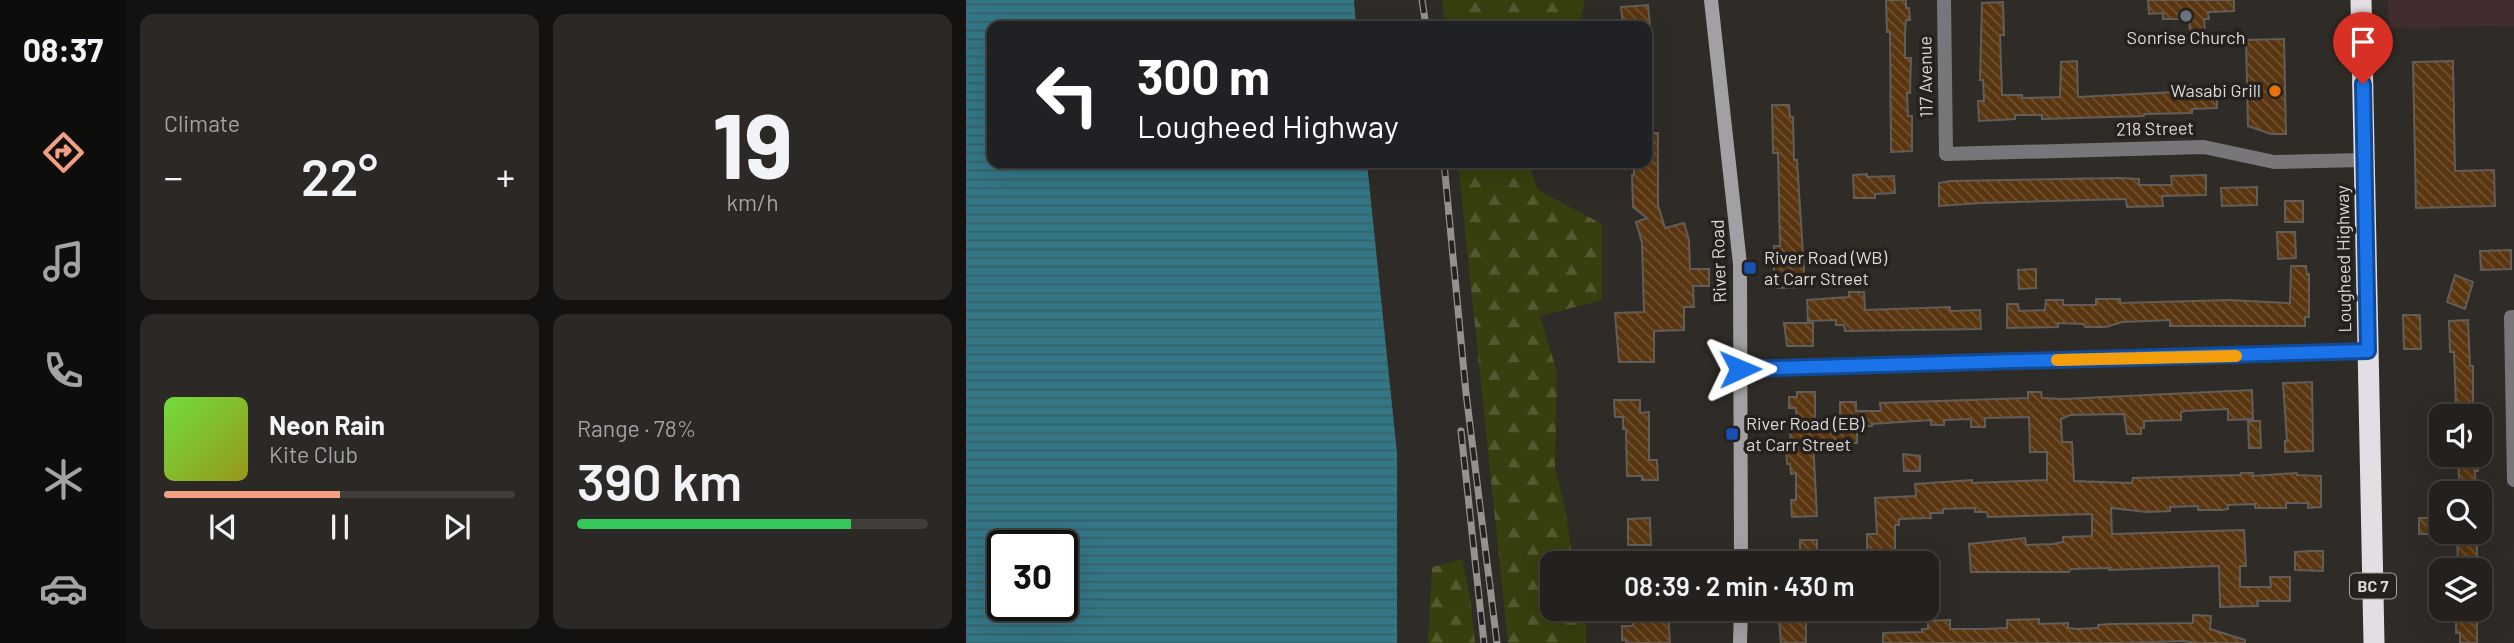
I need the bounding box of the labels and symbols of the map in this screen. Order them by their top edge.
marker: Sonrise Church [2178,8,2194,24]
pin [2333,12.0,2393,84]
place label: Sonrise Church [2127,26,2245,48]
street label: 117 Avenue [1913,36,1937,118]
place label: Wasabi Grill [2171,79,2261,101]
marker: Wasabi Grill [2267,83,2283,99]
street label: 218 Street [2116,116,2194,140]
street label: Lougheed Highway [2331,185,2355,333]
street label: River Road [1706,219,1730,303]
place label: River Road (WB) at Carr Street [1764,246,1888,289]
marker: River Road (WB) at Carr Street [1742,260,1758,276]
position arrow [1703,332,1777,406]
place label: River Road (EB) at Carr Street [1746,412,1865,455]
marker: River Road (EB) at Carr Street [1724,426,1740,442]
speed limit sign: 30 [987,530,1078,621]
road number: BC 7 [2350,573,2396,598]

